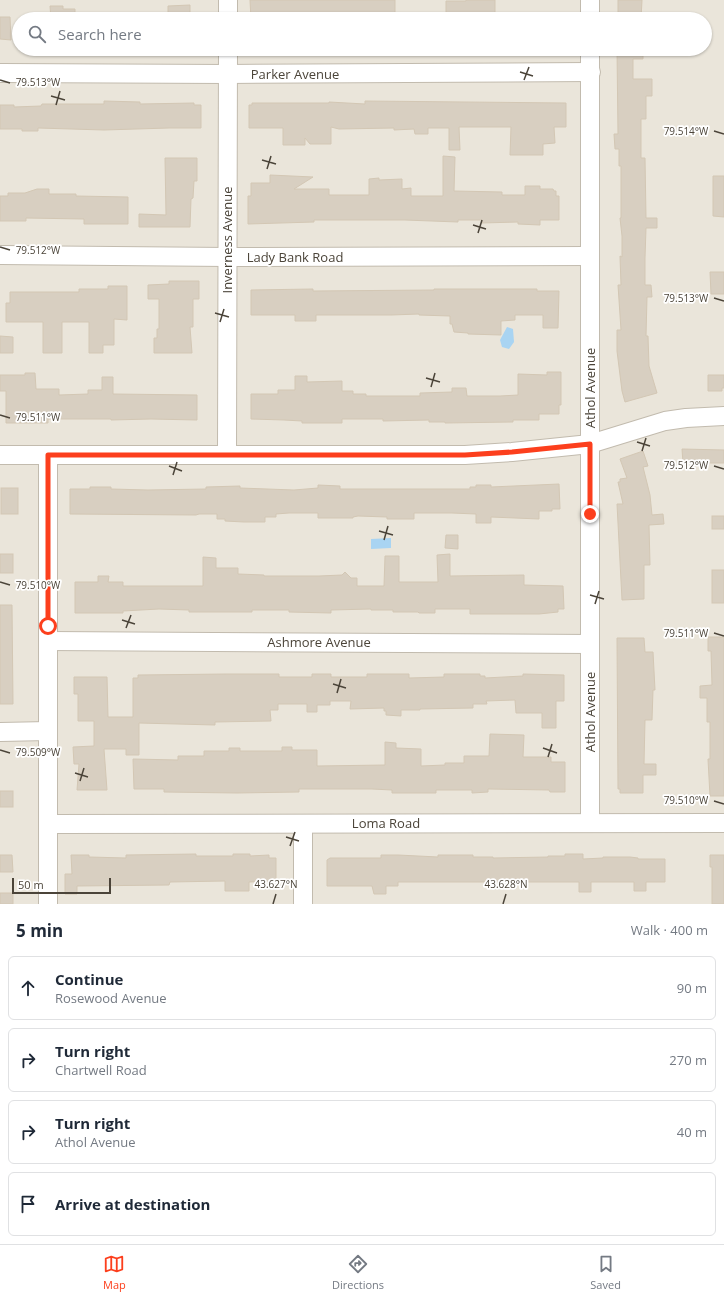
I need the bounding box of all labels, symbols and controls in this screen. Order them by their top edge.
search box [12,12,712,56]
icon: search [26,23,48,45]
text: Search here [58,24,142,44]
street label: Parker Avenue [251,65,339,83]
text: 79.513°W [16,75,61,89]
text: 79.514°W [664,124,709,138]
street label: Inverness Avenue [218,186,236,294]
text: 79.512°W [16,243,61,257]
street label: Lady Bank Road [247,248,343,266]
text: 79.513°W [664,291,709,305]
street label: Athol Avenue [581,348,599,428]
text: 79.511°W [16,410,61,424]
text: 79.512°W [664,458,709,472]
route end [581,505,599,523]
text: 79.510°W [16,578,61,592]
route start [39,617,57,635]
text: 79.511°W [664,626,709,640]
street label: Ashmore Avenue [267,633,371,651]
street label: Athol Avenue [581,672,599,752]
text: 79.509°W [16,745,61,759]
text: 79.510°W [664,793,709,807]
street label: Loma Road [352,814,420,832]
scale bar [12,876,111,895]
text: 50 m [18,877,44,892]
text: 43.627°N [254,877,298,891]
text: 43.628°N [484,877,528,891]
text: 5 min [16,919,63,942]
text: Walk · 400 m [631,921,708,939]
text: Continue [55,969,123,989]
icon: ahead [17,977,39,999]
text: 90 m [677,979,707,997]
text: Rosewood Avenue [55,989,167,1007]
text: Turn right [55,1041,130,1061]
icon: right [17,1049,39,1071]
text: 270 m [669,1051,707,1069]
text: Chartwell Road [55,1061,147,1079]
text: Turn right [55,1113,130,1133]
icon: right [17,1121,39,1143]
text: 40 m [677,1123,707,1141]
text: Athol Avenue [55,1133,136,1151]
icon: arrive [17,1193,39,1215]
text: Arrive at destination [55,1194,210,1214]
tab: Map [103,1253,126,1292]
tab: Directions [332,1253,384,1292]
tab: Saved [590,1253,621,1292]

